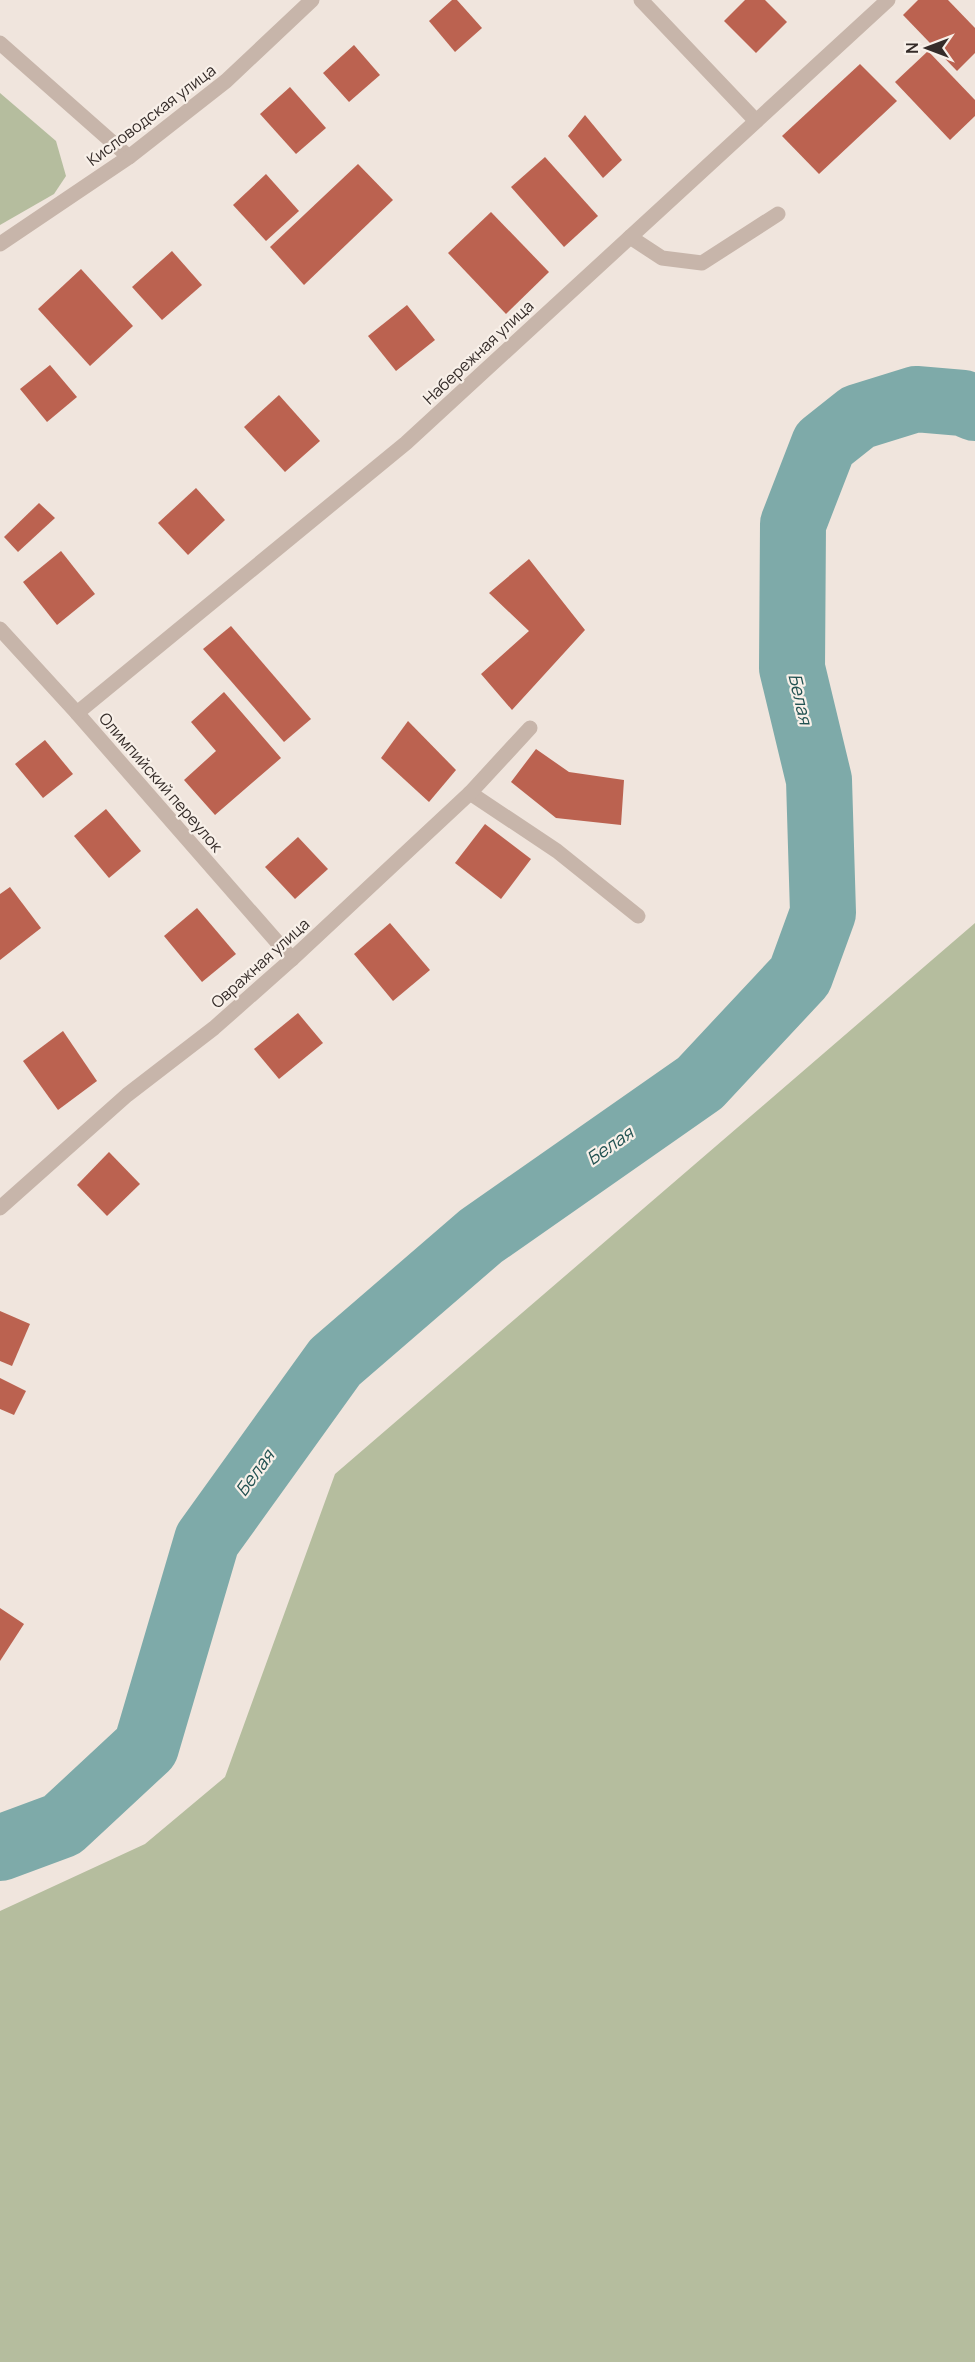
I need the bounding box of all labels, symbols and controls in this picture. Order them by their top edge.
north arrow [897,18,957,78]
text: N [901,42,923,54]
street label: Кисловодская улица [82,59,220,171]
street label: Набережная улица [418,295,538,409]
water label: Белая [783,671,819,729]
street label: Олимпийский переулок [94,707,228,857]
street label: Овражная улица [206,913,314,1013]
water label: Белая [581,1119,639,1170]
water label: Белая [229,1443,280,1500]

